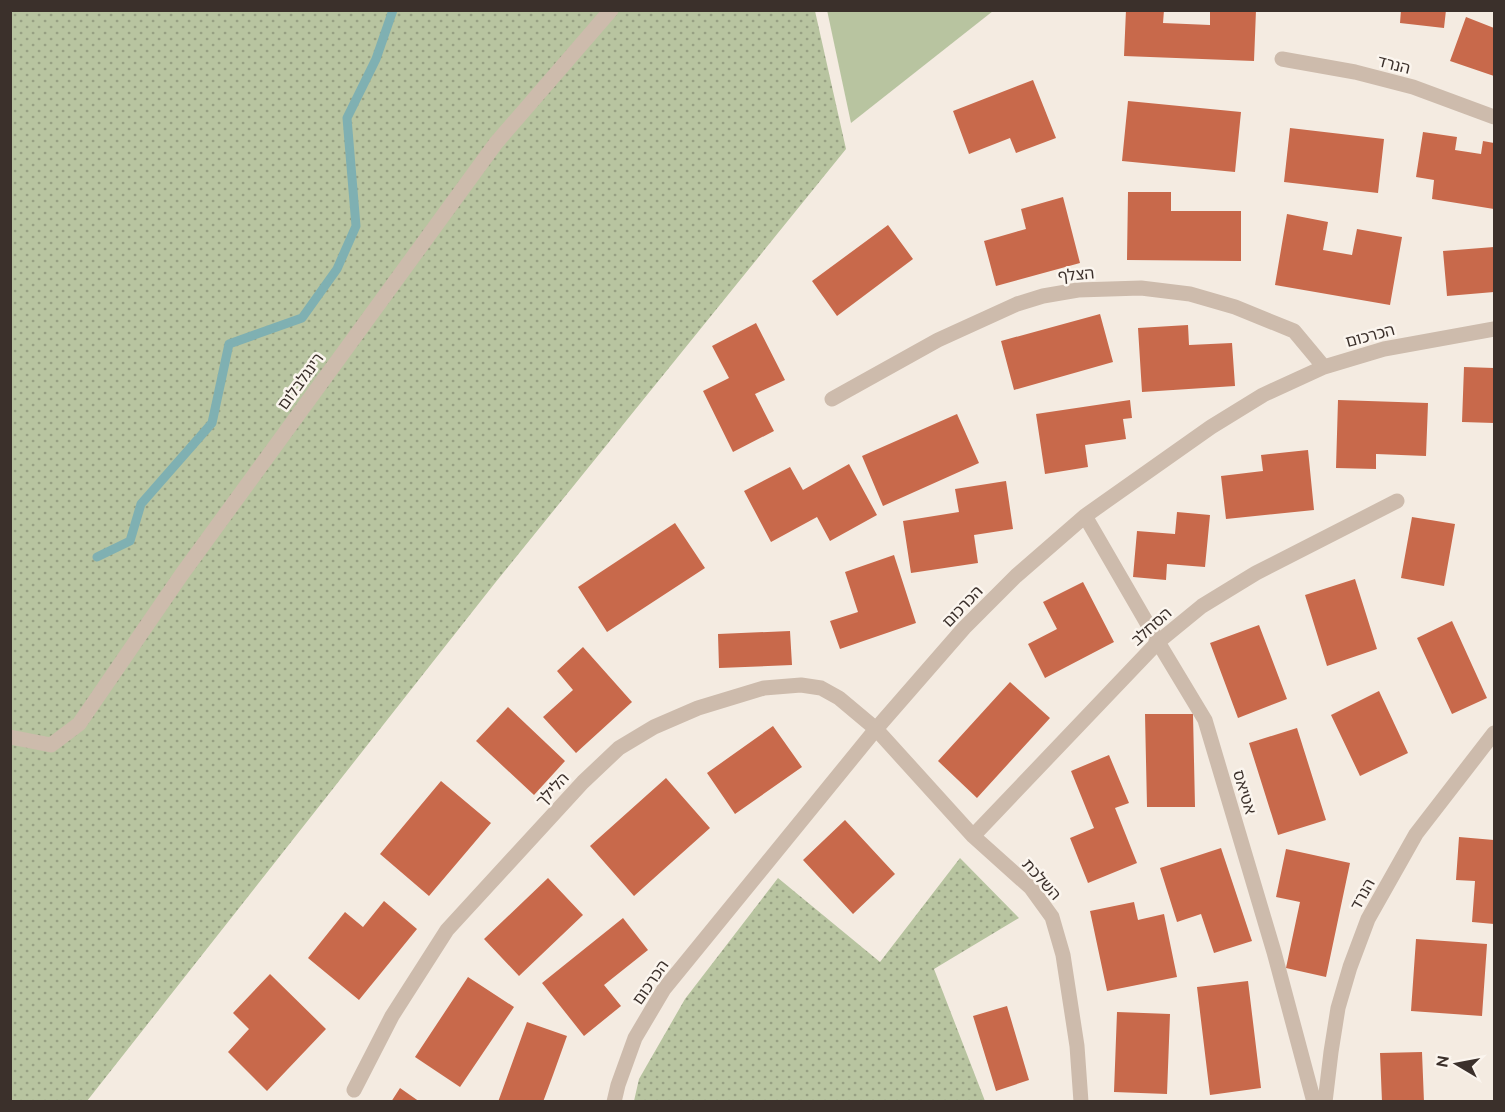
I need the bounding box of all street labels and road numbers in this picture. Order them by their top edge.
street label: הנרד [1376,51,1412,77]
street label: הצלף [1057,263,1095,285]
street label: הכרכום [1343,320,1397,350]
street label: רינגלבלום [273,349,327,413]
street label: הכרכום [938,582,986,630]
street label: הסחלב [1127,603,1175,649]
street label: הלילך [532,768,572,810]
street label: אטיאס [1230,768,1260,816]
street label: השלכת [1019,855,1065,903]
street label: הנרד [1346,875,1378,913]
street label: הכרכום [628,956,672,1008]

